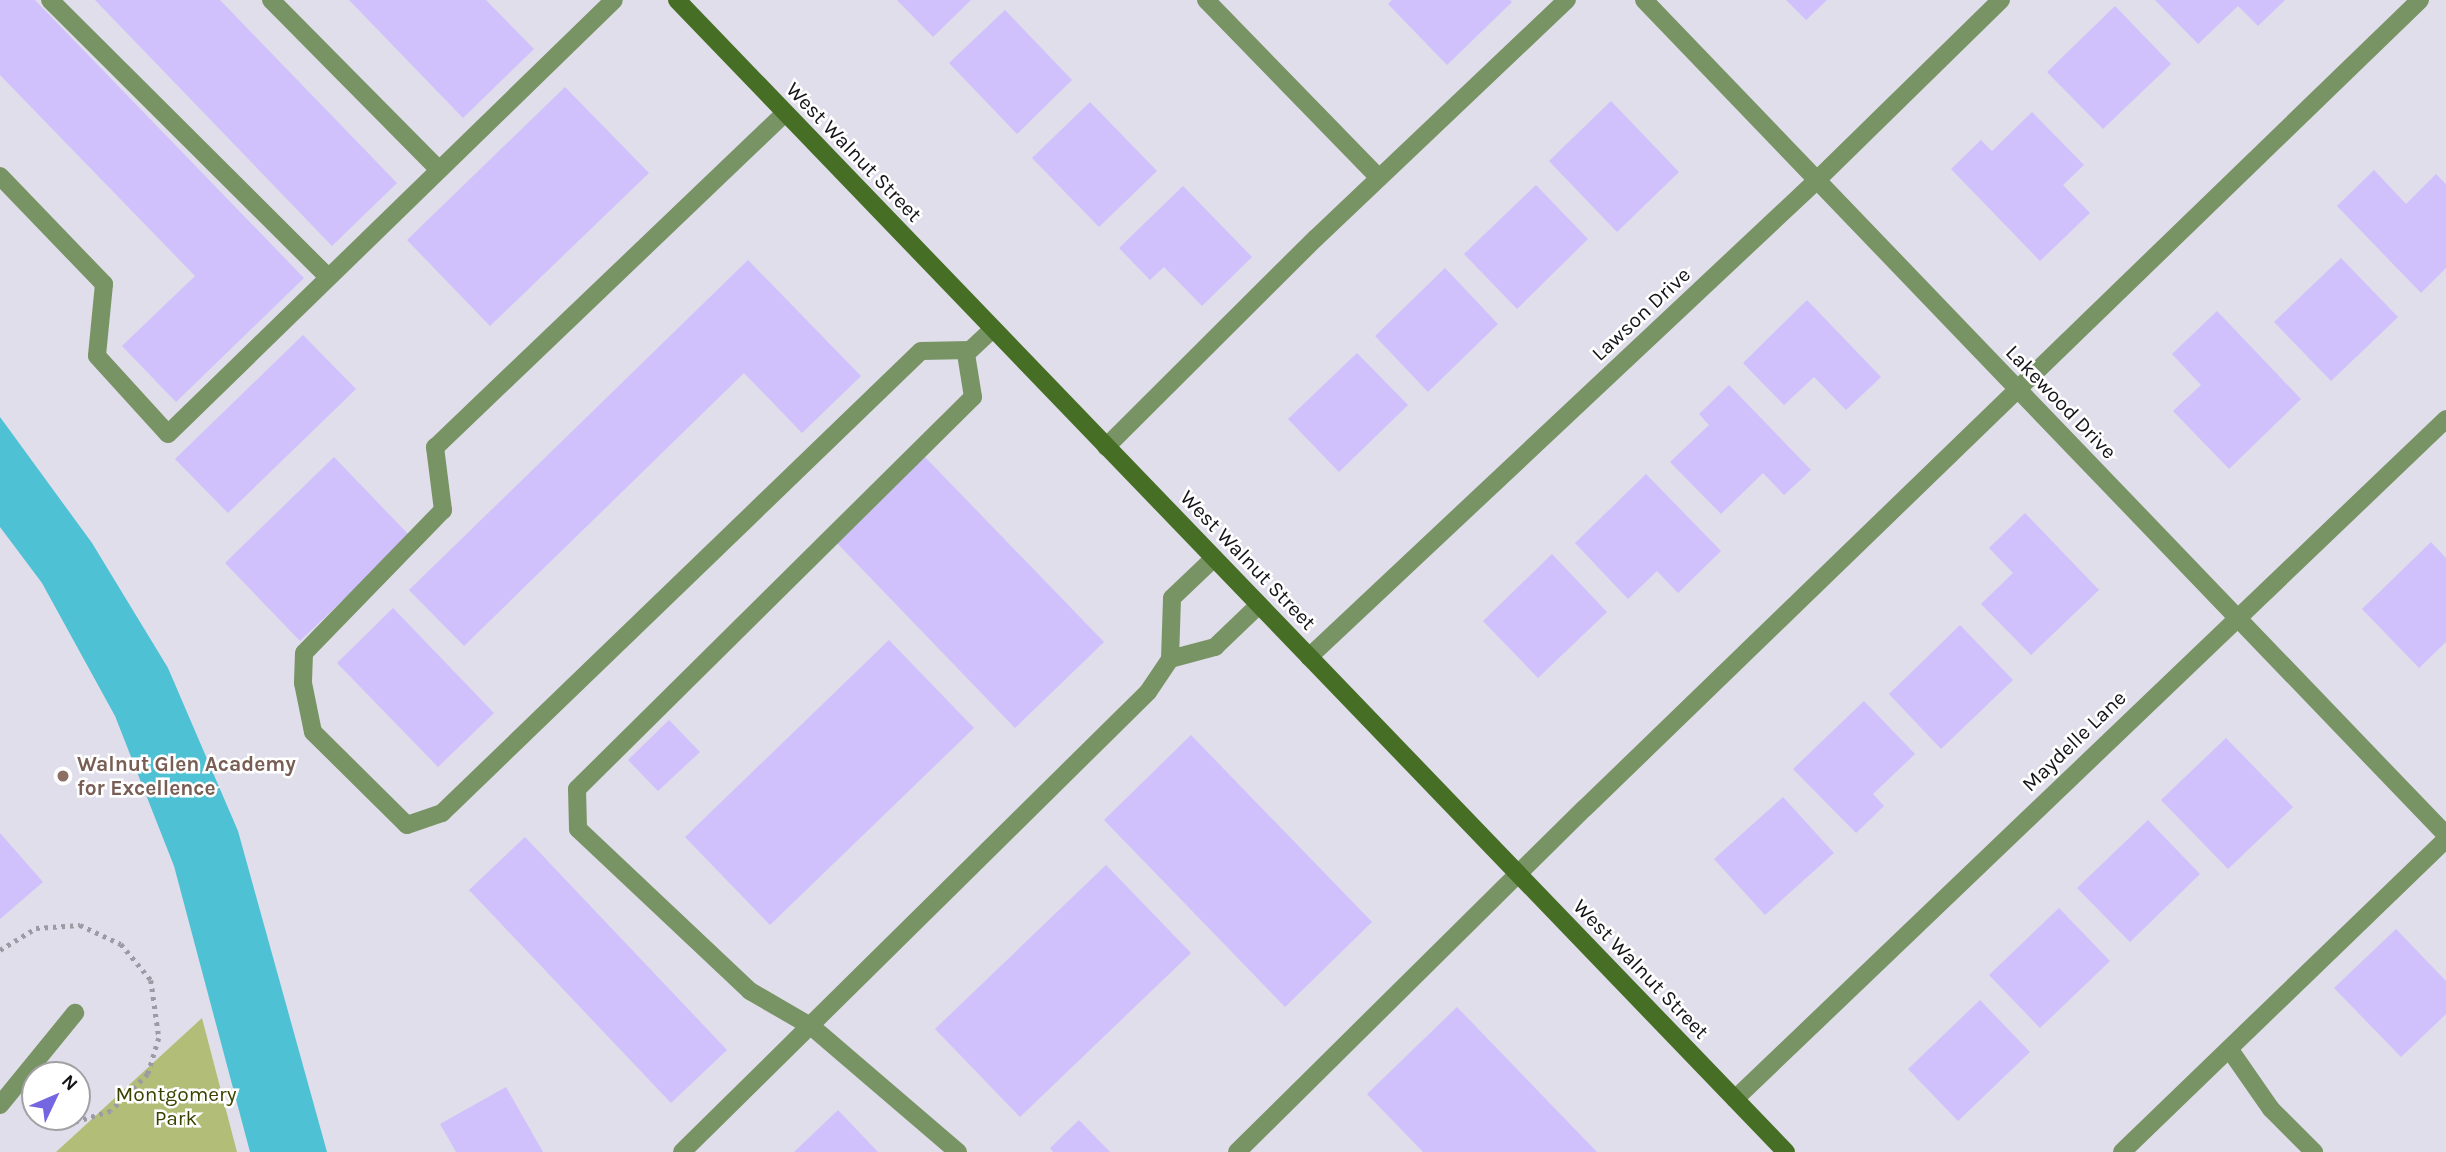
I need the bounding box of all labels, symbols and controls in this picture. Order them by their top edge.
street label: West Walnut Street [781,77,927,227]
street label: Lawson Drive [1586,262,1696,366]
street label: Lakewood Drive [2000,340,2122,464]
street label: West Walnut Street [1175,485,1321,635]
street label: Maydelle Lane [2017,685,2131,797]
place label: Walnut Glen Academy for Excellence [77,751,296,801]
marker: Walnut Glen Academy for Excellence [55,768,71,784]
street label: West Walnut Street [1568,894,1714,1044]
north arrow [21,1061,91,1131]
text: N [57,1070,82,1095]
park label: Montgomery Park [116,1081,236,1131]

